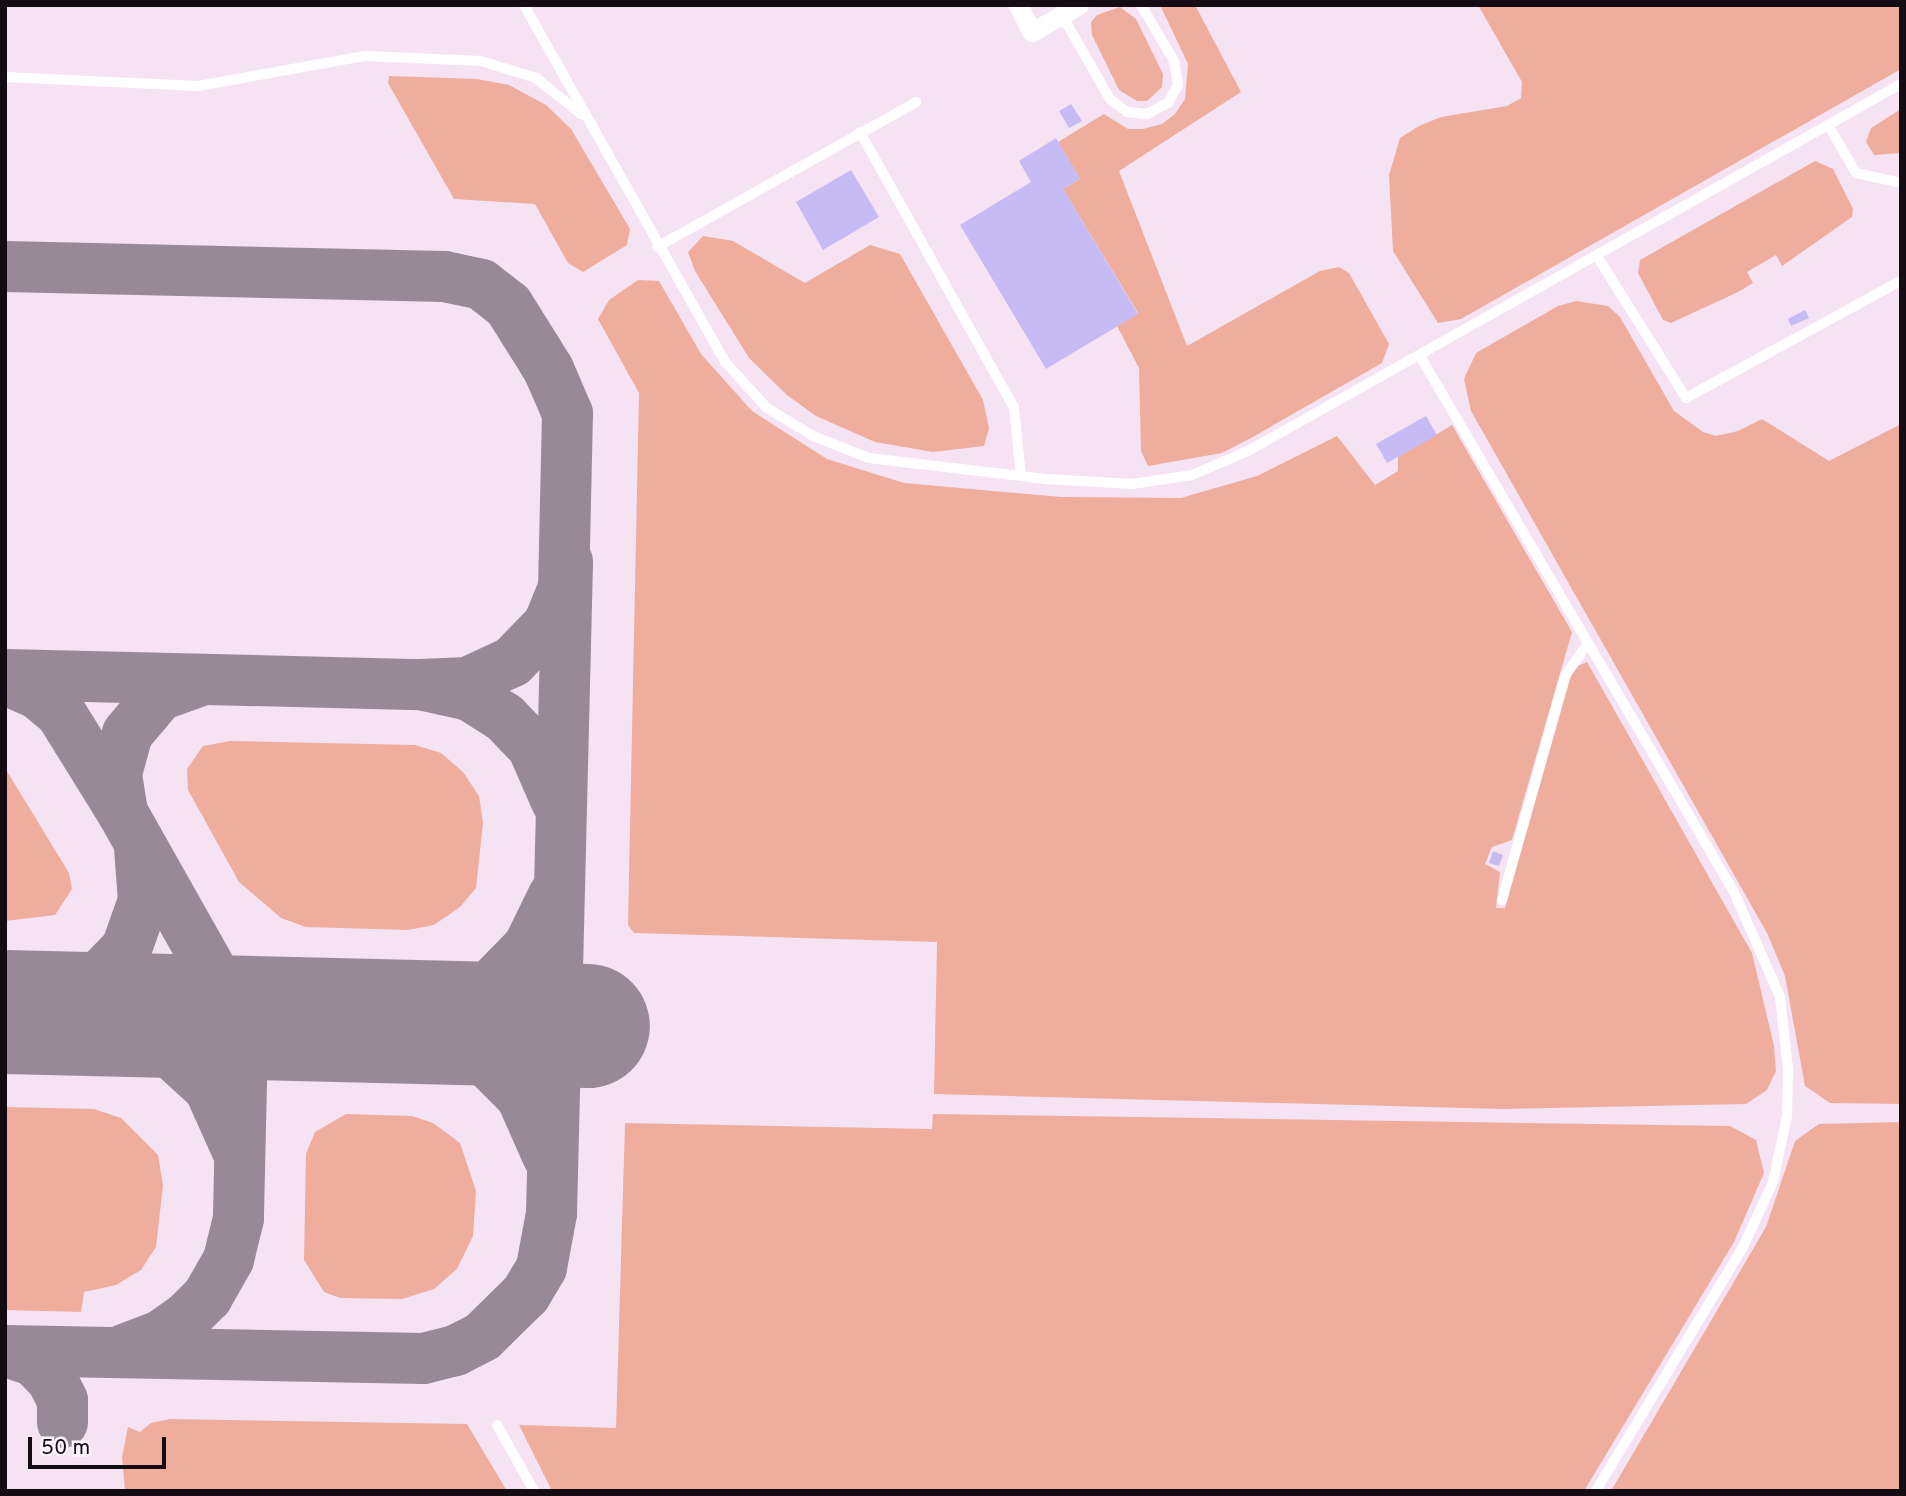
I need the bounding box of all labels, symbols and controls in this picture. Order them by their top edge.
scale bar [32,1422,170,1466]
text: 50 m [41,1435,90,1462]

